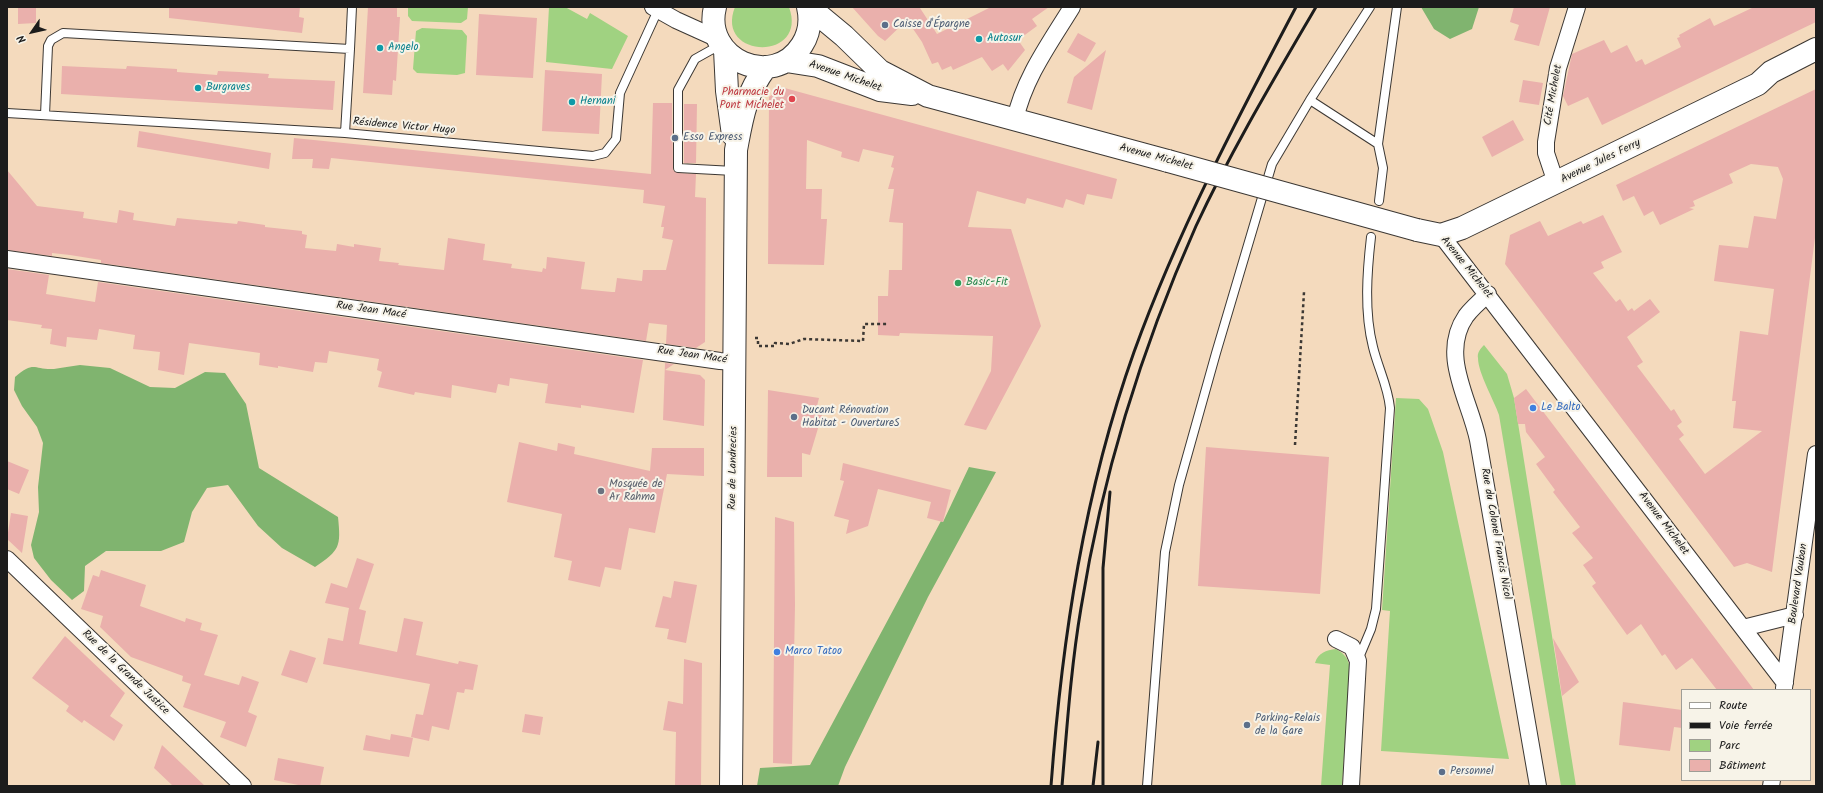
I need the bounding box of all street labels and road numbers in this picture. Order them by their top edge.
street label: Avenue Michelet [807,58,883,96]
street label: Cité Michelet [1542,64,1566,126]
street label: Résidence Victor Hugo [352,116,456,138]
street label: Avenue Jules Ferry [1559,137,1643,187]
street label: Avenue Michelet [1118,142,1194,174]
street label: Avenue Michelet [1437,234,1495,302]
street label: Rue Jean Macé [335,300,407,322]
street label: Rue Jean Macé [656,345,728,367]
street label: Rue de Landrecies [727,426,741,510]
street label: Rue du Colonel Francis Nicol [1477,467,1513,601]
street label: Avenue Michelet [1635,490,1691,558]
street label: Boulevard Vauban [1787,543,1811,625]
street label: Rue de la Grande Justice [79,628,171,718]

